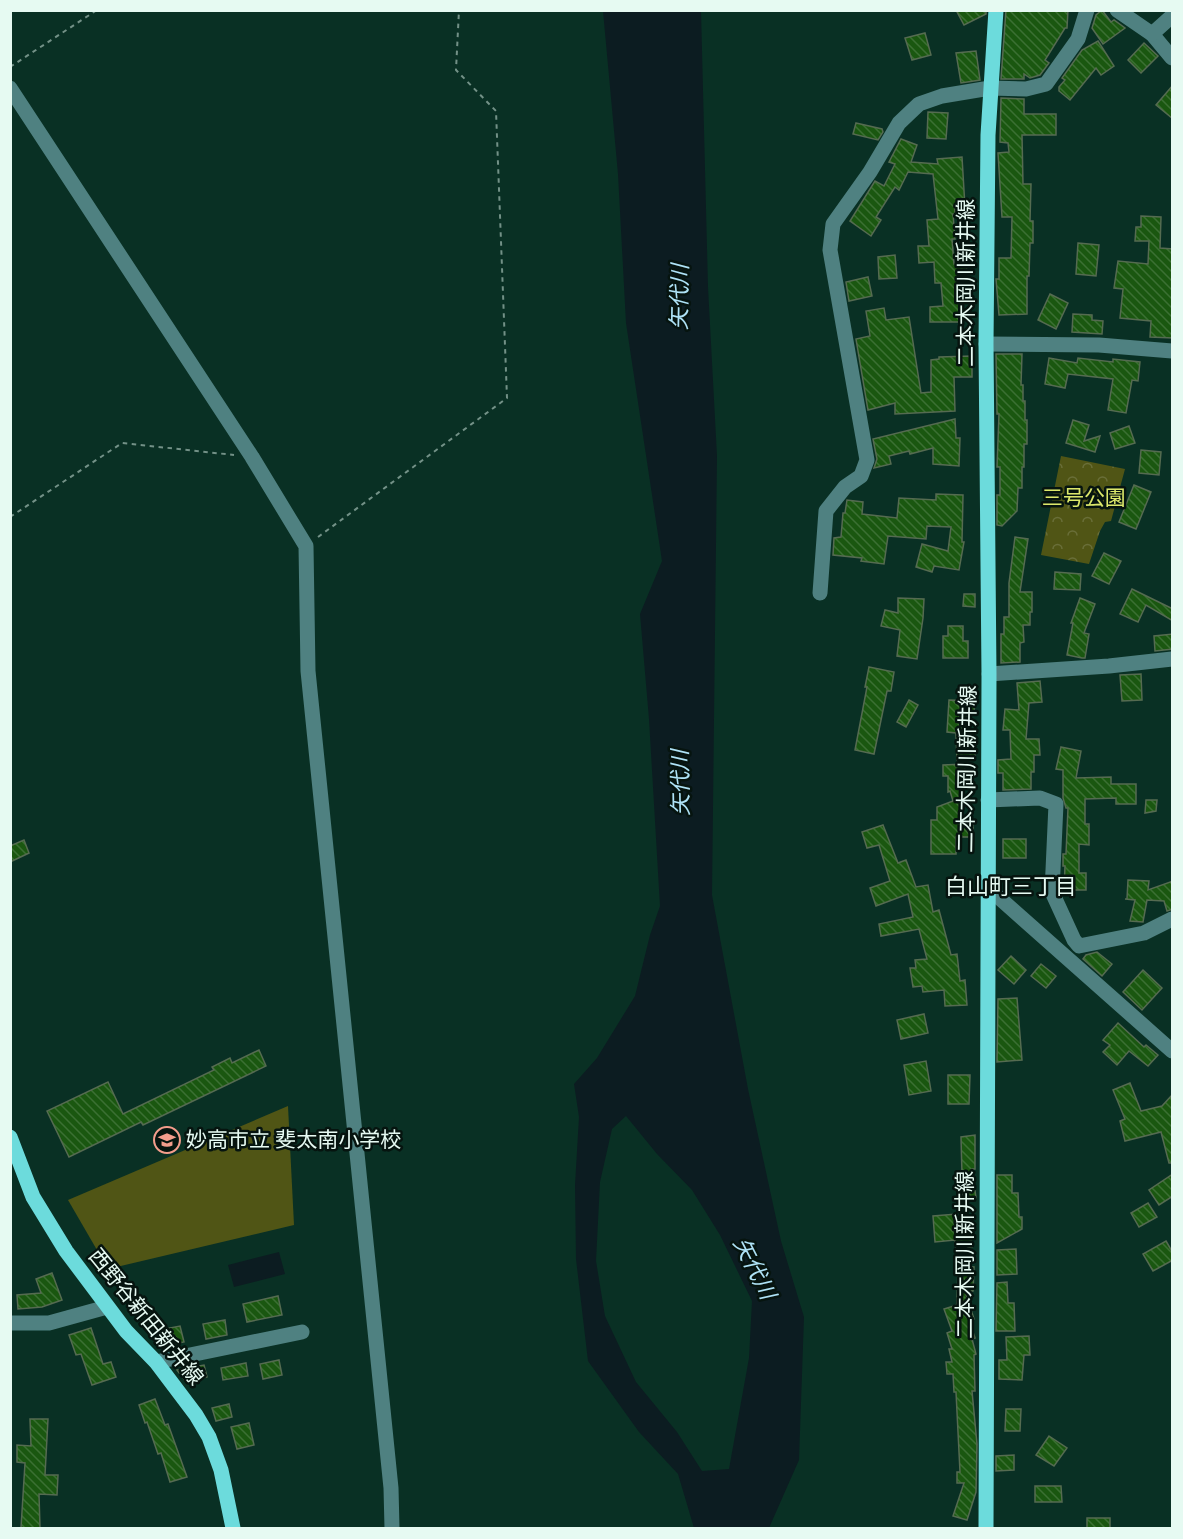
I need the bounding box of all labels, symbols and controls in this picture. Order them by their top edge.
street label: 二本木岡川新井線 [954,199,978,367]
water label: 矢代川 [666,262,693,330]
park label: 三号公園 [1042,486,1126,510]
street label: 二本木岡川新井線 [954,685,980,853]
water label: 矢代川 [667,748,694,816]
district label: 白山町三丁目 [945,874,1077,899]
school or university icon: 妙高市立 斐太南小学校 [152,1125,182,1155]
place label: 妙高市立 斐太南小学校 [186,1128,401,1152]
street label: 二本木岡川新井線 [953,1171,977,1339]
water label: 矢代川 [728,1233,782,1305]
street label: 西野谷新田新井線 [84,1244,208,1390]

